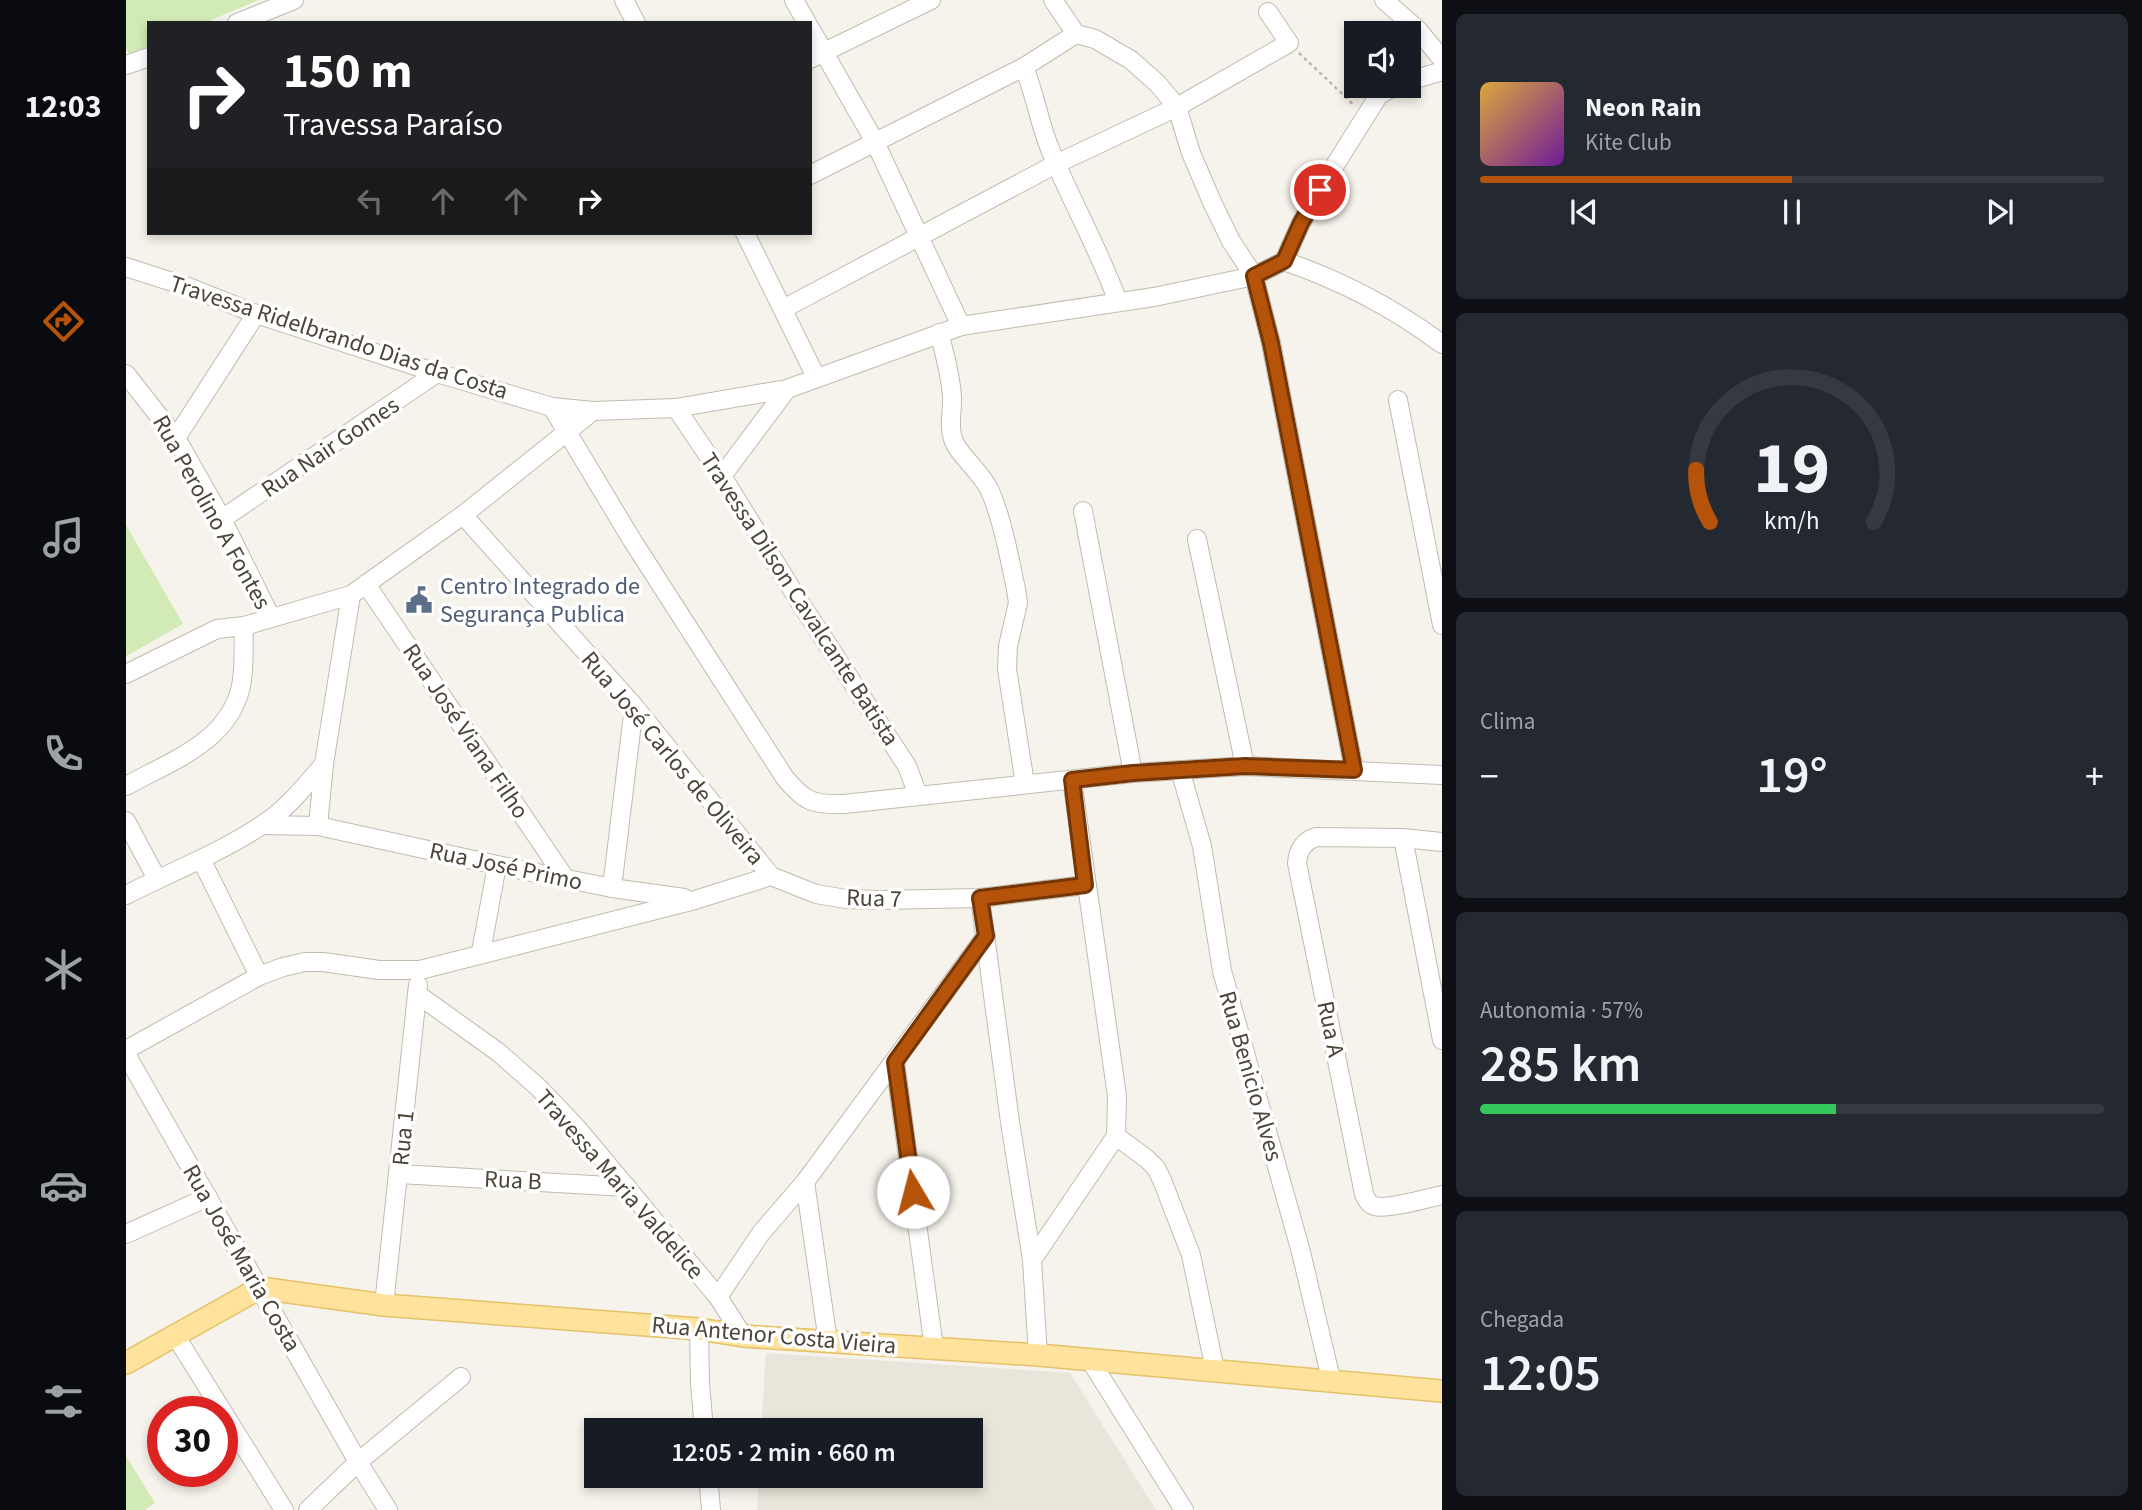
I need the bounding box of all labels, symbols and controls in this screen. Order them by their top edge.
map controls [1344,21,1421,98]
button: sound [1344,21,1421,98]
text: 150 m [283,37,412,107]
icon: right [168,49,259,140]
text: 12:03 [24,84,102,130]
text: Neon Rain [1585,89,1702,126]
text: Travessa Paraíso [283,102,503,148]
text: Kite Club [1585,126,1672,159]
pin [1290,160,1350,220]
icon: arrive [1301,171,1339,209]
icon: left [351,182,389,220]
icon: ahead [424,182,462,220]
icon: ahead [497,182,535,220]
icon: right [570,182,608,220]
icon: previous [1565,193,1603,231]
icon: pause [1773,193,1811,231]
icon: next [1981,193,2019,231]
street label: Travessa Ridelbrando Dias da Costa [165,266,512,409]
icon: directions [39,297,88,346]
street label: Rua Nair Gomes [254,388,406,507]
street label: Rua Perolino A Fontes [143,408,280,616]
text: 19 [1754,417,1830,521]
street label: Travessa Dilson Cavalcante Batista [691,446,908,753]
text: km/h [1764,503,1820,539]
icon: music [39,513,88,562]
place label: Centro Integrado de Segurança Publica [440,569,640,632]
public building icon: Centro Integrado de Segurança Publica [404,585,434,615]
street label: Rua José Viana Filho [394,636,537,826]
street label: Rua José Carlos de Oliveira [573,644,773,873]
text: Clima [1480,705,1535,738]
icon: phone [39,729,88,778]
text: 19° [1756,739,1828,813]
text: − [1480,750,1499,804]
text: + [2085,750,2104,804]
street label: Rua José Primo [426,833,586,900]
street label: Rua 7 [846,880,902,917]
icon: climate [39,945,88,994]
street label: Rua Benicio Alves [1210,987,1292,1165]
text: Autonomia · 57% [1480,994,1643,1027]
street label: Rua A [1308,998,1354,1060]
text: 285 km [1480,1028,1641,1102]
street label: Travessa Maria Valdelice [527,1082,712,1287]
street label: Rua 1 [383,1109,424,1168]
position arrow [876,1155,950,1229]
street label: Rua José Maria Costa [174,1158,310,1359]
icon: car [39,1161,88,1210]
street label: Rua B [483,1162,543,1199]
text: Chegada [1480,1303,1564,1336]
street label: Rua Antenor Costa Vieira [650,1307,898,1364]
text: 12:05 [1480,1337,1601,1411]
icon: filters [39,1377,88,1426]
speed limit sign: 30 [147,1396,238,1487]
text: 12:05 · 2 min · 660 m [671,1434,896,1471]

